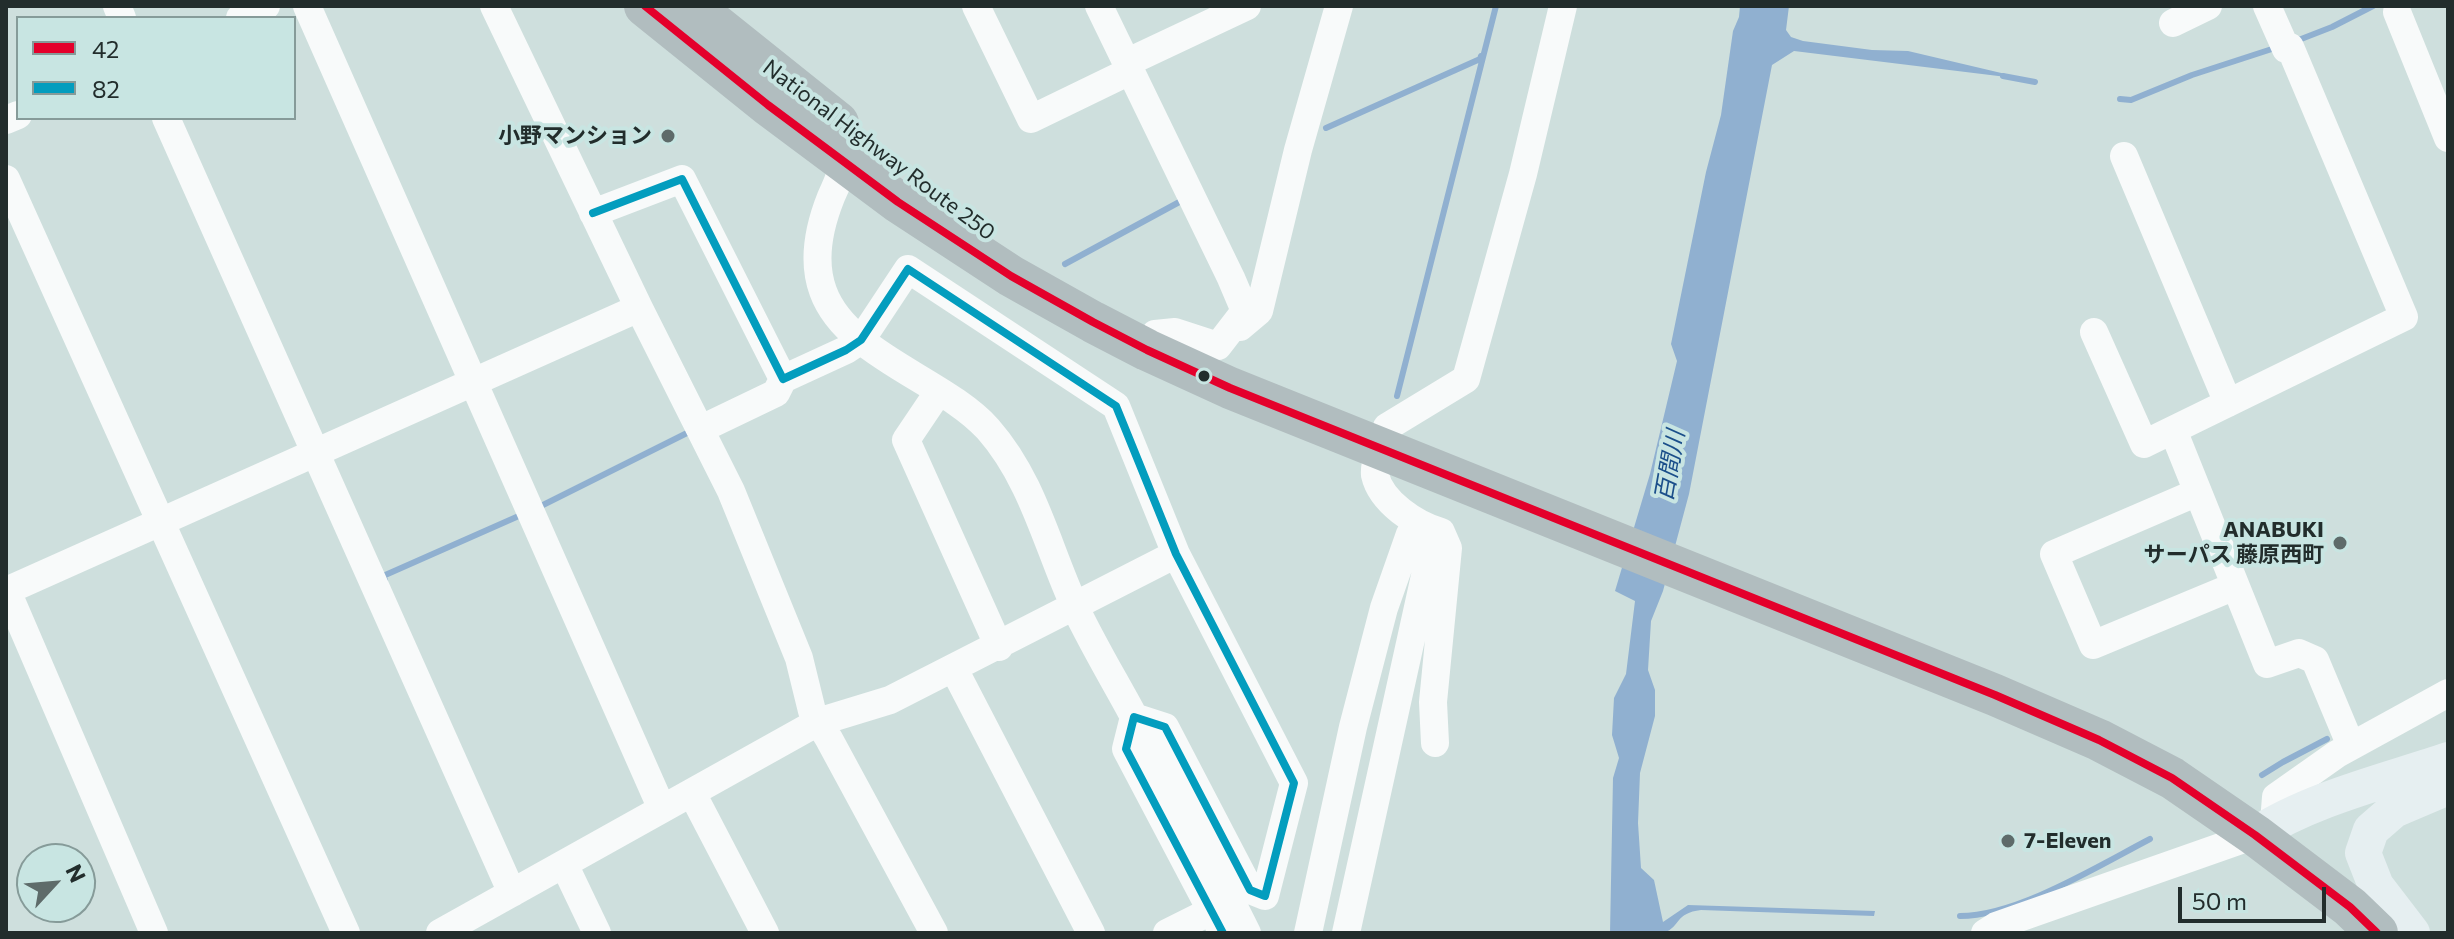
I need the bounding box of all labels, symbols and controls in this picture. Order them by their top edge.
legend [16,16,296,120]
text: 42 [92,34,119,63]
street label: National Highway Route 250 [758,54,1000,246]
text: 82 [92,74,120,103]
place label: 小野マンション [498,123,652,149]
marker: 小野マンション [659,127,677,145]
unlabelled marker [1196,368,1212,384]
water label: 百間川 [1650,428,1690,504]
place label: ANABUKI サーパス 藤原西町 [2144,517,2324,568]
marker: ANABUKI サーパス 藤原西町 [2331,534,2349,552]
place label: 7-Eleven [2024,828,2112,854]
marker: 7-Eleven [1999,832,2017,850]
north arrow [16,843,96,923]
text: N [60,860,92,886]
scale bar [2182,871,2330,921]
text: 50 m [2192,886,2247,915]

